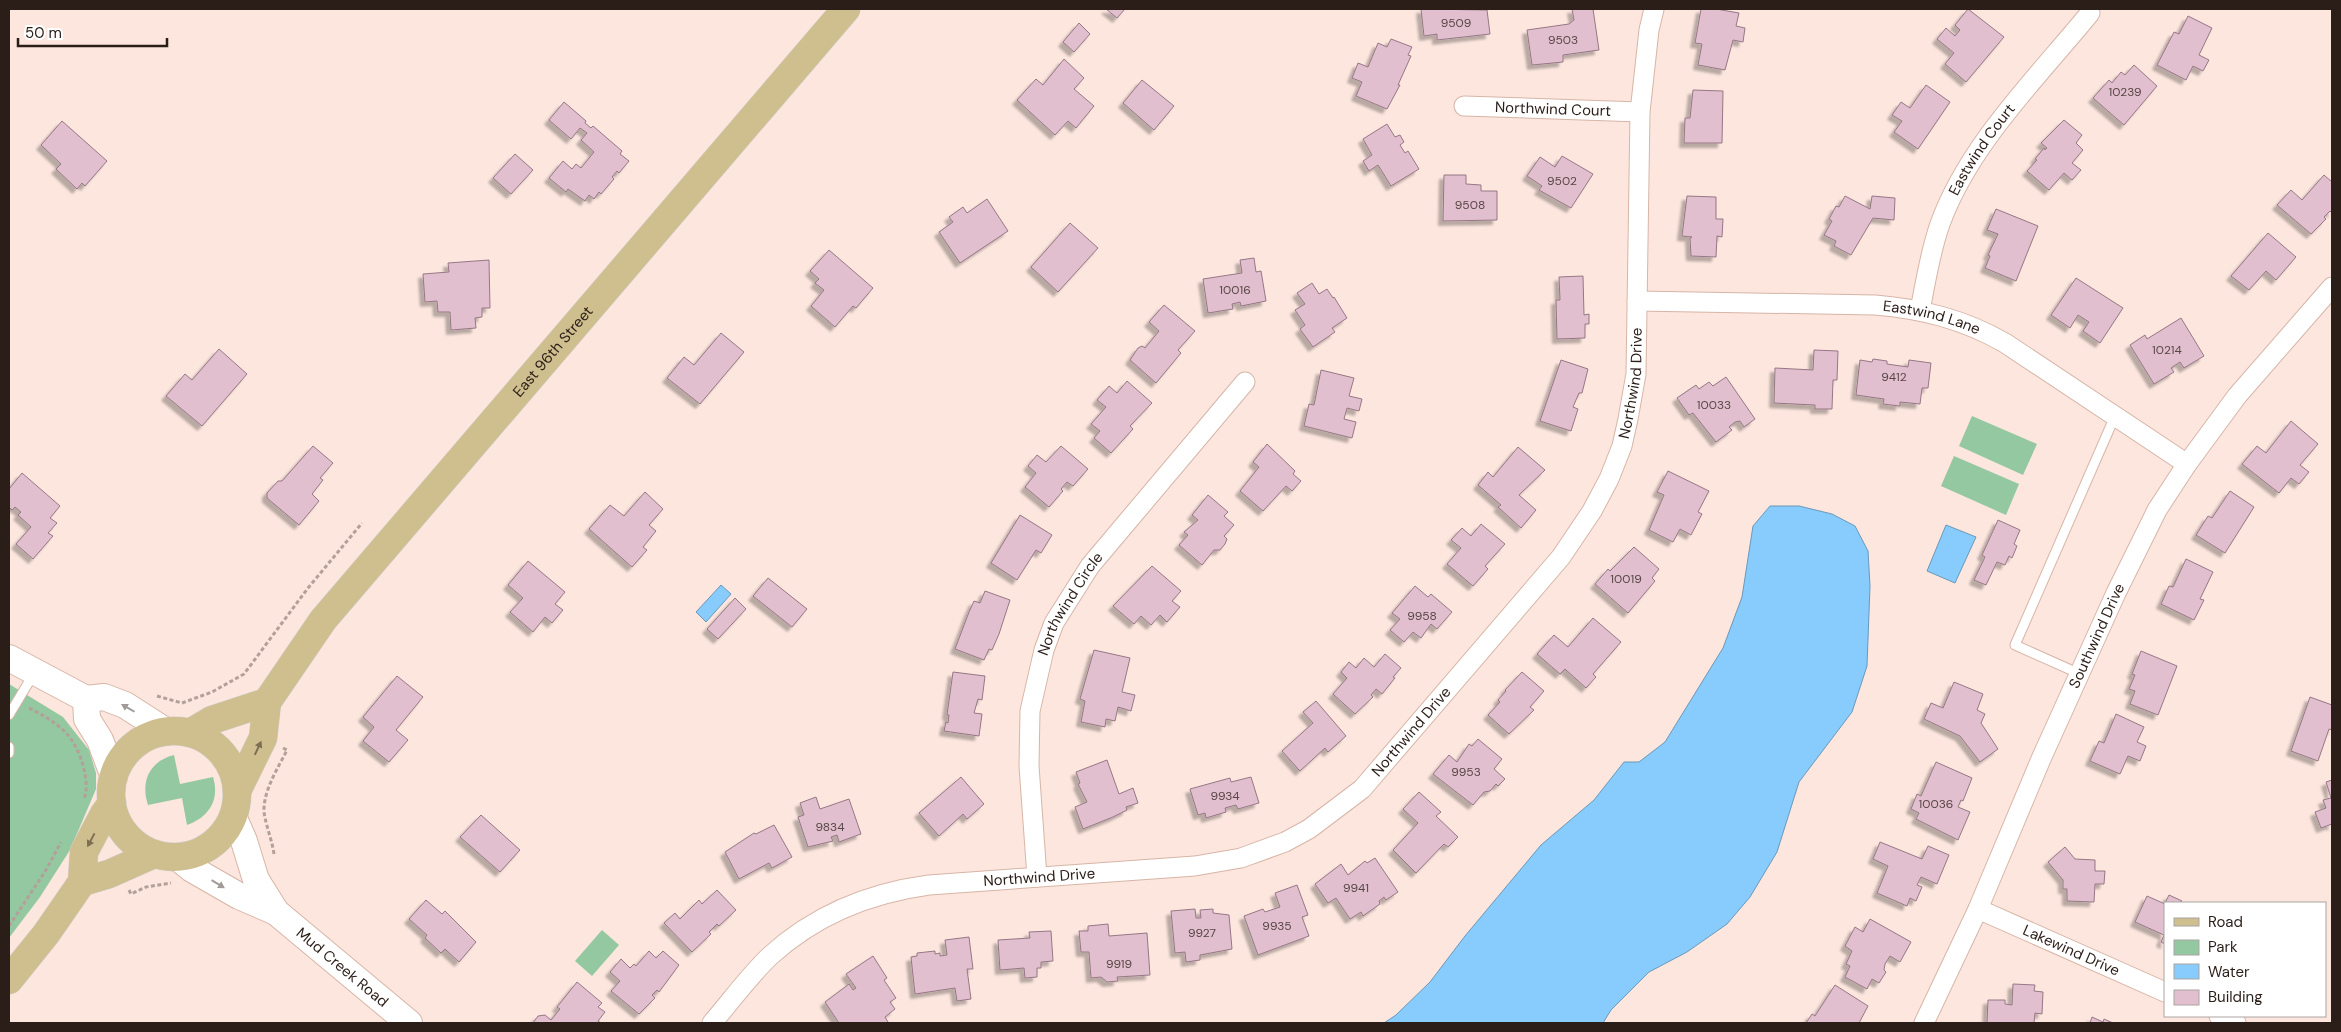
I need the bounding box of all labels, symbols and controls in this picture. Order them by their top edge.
scale bar [18,15,166,47]
house number: 9509 [1441,15,1471,31]
text: 50 m [25,23,62,43]
house number: 9503 [1548,32,1578,48]
house number: 10239 [2108,84,2142,100]
street label: Northwind Court [1495,97,1611,121]
street label: Eastwind Court [1944,99,2020,199]
house number: 9502 [1547,173,1577,189]
house number: 9508 [1455,197,1485,213]
house number: 10016 [1219,282,1251,298]
street label: Eastwind Lane [1882,296,1983,339]
street label: East 96th Street [508,302,597,401]
street label: Northwind Drive [1614,327,1647,441]
house number: 10214 [2152,342,2182,358]
house number: 9412 [1881,369,1907,385]
house number: 10033 [1697,397,1731,413]
street label: Northwind Circle [1033,548,1107,658]
house number: 10019 [1610,571,1642,587]
street label: Southwind Drive [2064,580,2129,692]
house number: 9958 [1407,608,1437,624]
street label: Northwind Drive [1367,683,1455,781]
one-way arrow [121,704,136,712]
one-way arrow [255,741,263,755]
house number: 9953 [1451,764,1481,780]
house number: 9934 [1210,788,1240,804]
house number: 10036 [1919,796,1953,812]
house number: 9834 [815,819,845,835]
one-way arrow [87,833,95,848]
street label: Northwind Drive [983,863,1096,891]
one-way arrow [211,879,224,888]
house number: 9941 [1343,880,1369,896]
legend [2164,902,2326,1017]
text: Road [2208,912,2243,932]
house number: 9935 [1262,918,1292,934]
street label: Lakewind Drive [2020,920,2123,981]
street label: Mud Creek Road [292,923,393,1012]
house number: 9927 [1188,925,1216,941]
text: Park [2208,937,2238,957]
house number: 9919 [1106,956,1132,972]
text: Water [2208,962,2250,982]
text: Building [2208,987,2263,1007]

